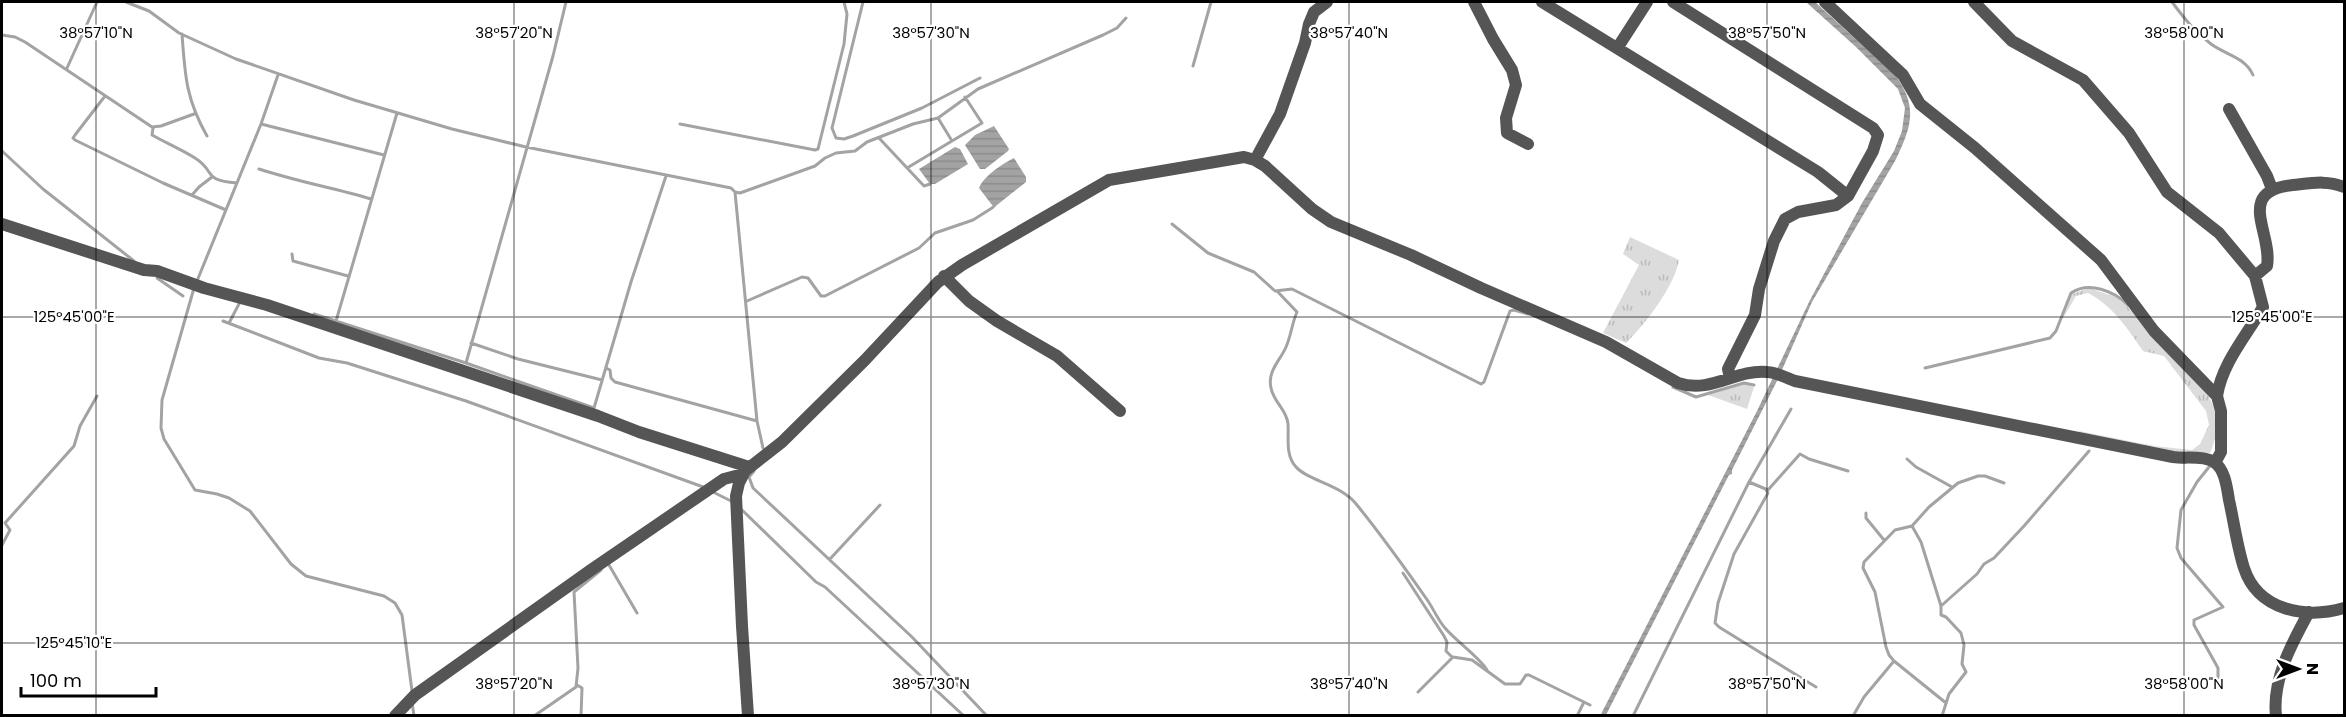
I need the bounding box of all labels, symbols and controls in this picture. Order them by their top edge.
text: 38°57'10"N [59,22,133,43]
text: 38°57'20"N [475,22,553,43]
text: 38°57'30"N [892,22,970,43]
text: 38°57'40"N [1310,22,1388,43]
text: 38°57'50"N [1728,22,1806,43]
text: 38°58'00"N [2144,22,2224,43]
text: 125°45'00"E [33,306,115,327]
text: 125°45'00"E [2231,306,2313,327]
text: 125°45'10"E [36,632,112,653]
north arrow [2268,639,2328,699]
scale bar [21,660,156,698]
text: N [2301,663,2324,675]
text: 100 m [30,668,82,693]
text: 38°57'20"N [475,673,553,694]
text: 38°57'30"N [892,673,970,694]
text: 38°57'40"N [1310,673,1388,694]
text: 38°57'50"N [1728,673,1806,694]
text: 38°58'00"N [2144,673,2224,694]

